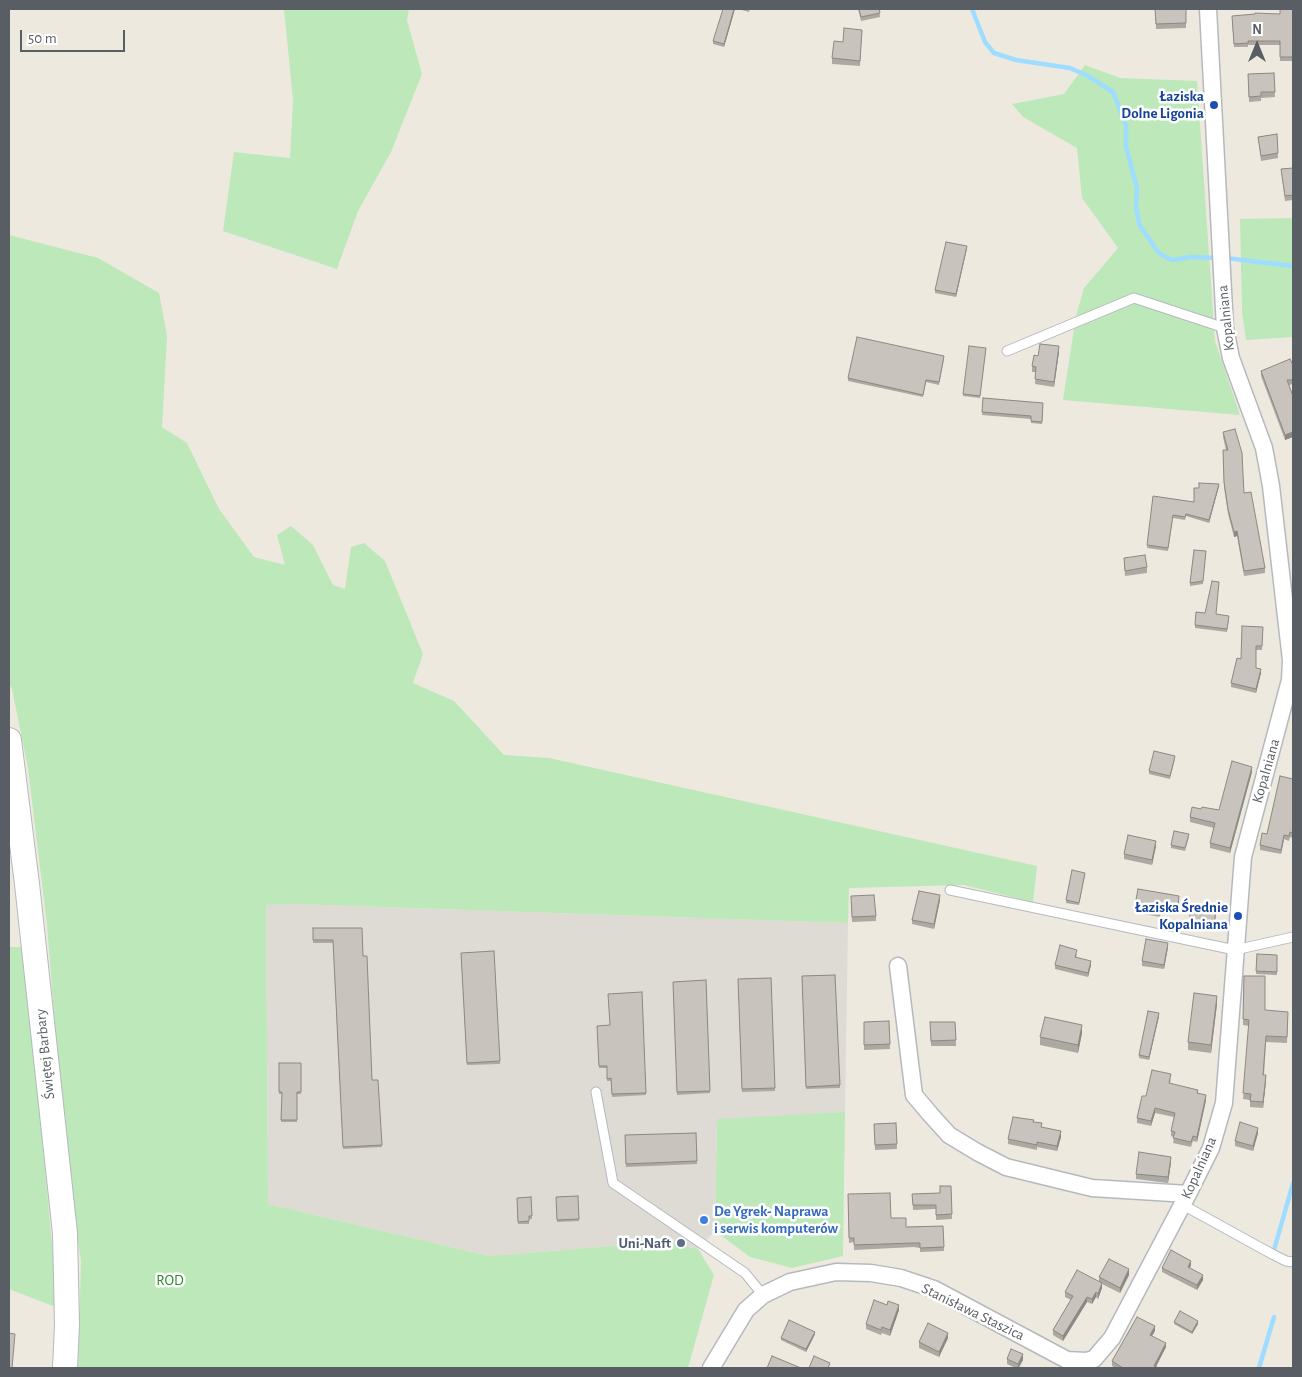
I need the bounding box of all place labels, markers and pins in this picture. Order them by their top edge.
place label: Łaziska Dolne Ligonia [1121,87,1204,122]
marker: Łaziska Dolne Ligonia [1208,99,1220,111]
place label: Łaziska Średnie Kopalniana [1135,898,1228,933]
marker: Łaziska Średnie Kopalniana [1232,910,1244,922]
place label: De Ygrek- Naprawa i serwis komputerów [714,1202,838,1237]
marker: De Ygrek- Naprawa i serwis komputerów [698,1214,710,1226]
place label: Uni-Naft [618,1234,671,1252]
marker: Uni-Naft [675,1237,687,1249]

